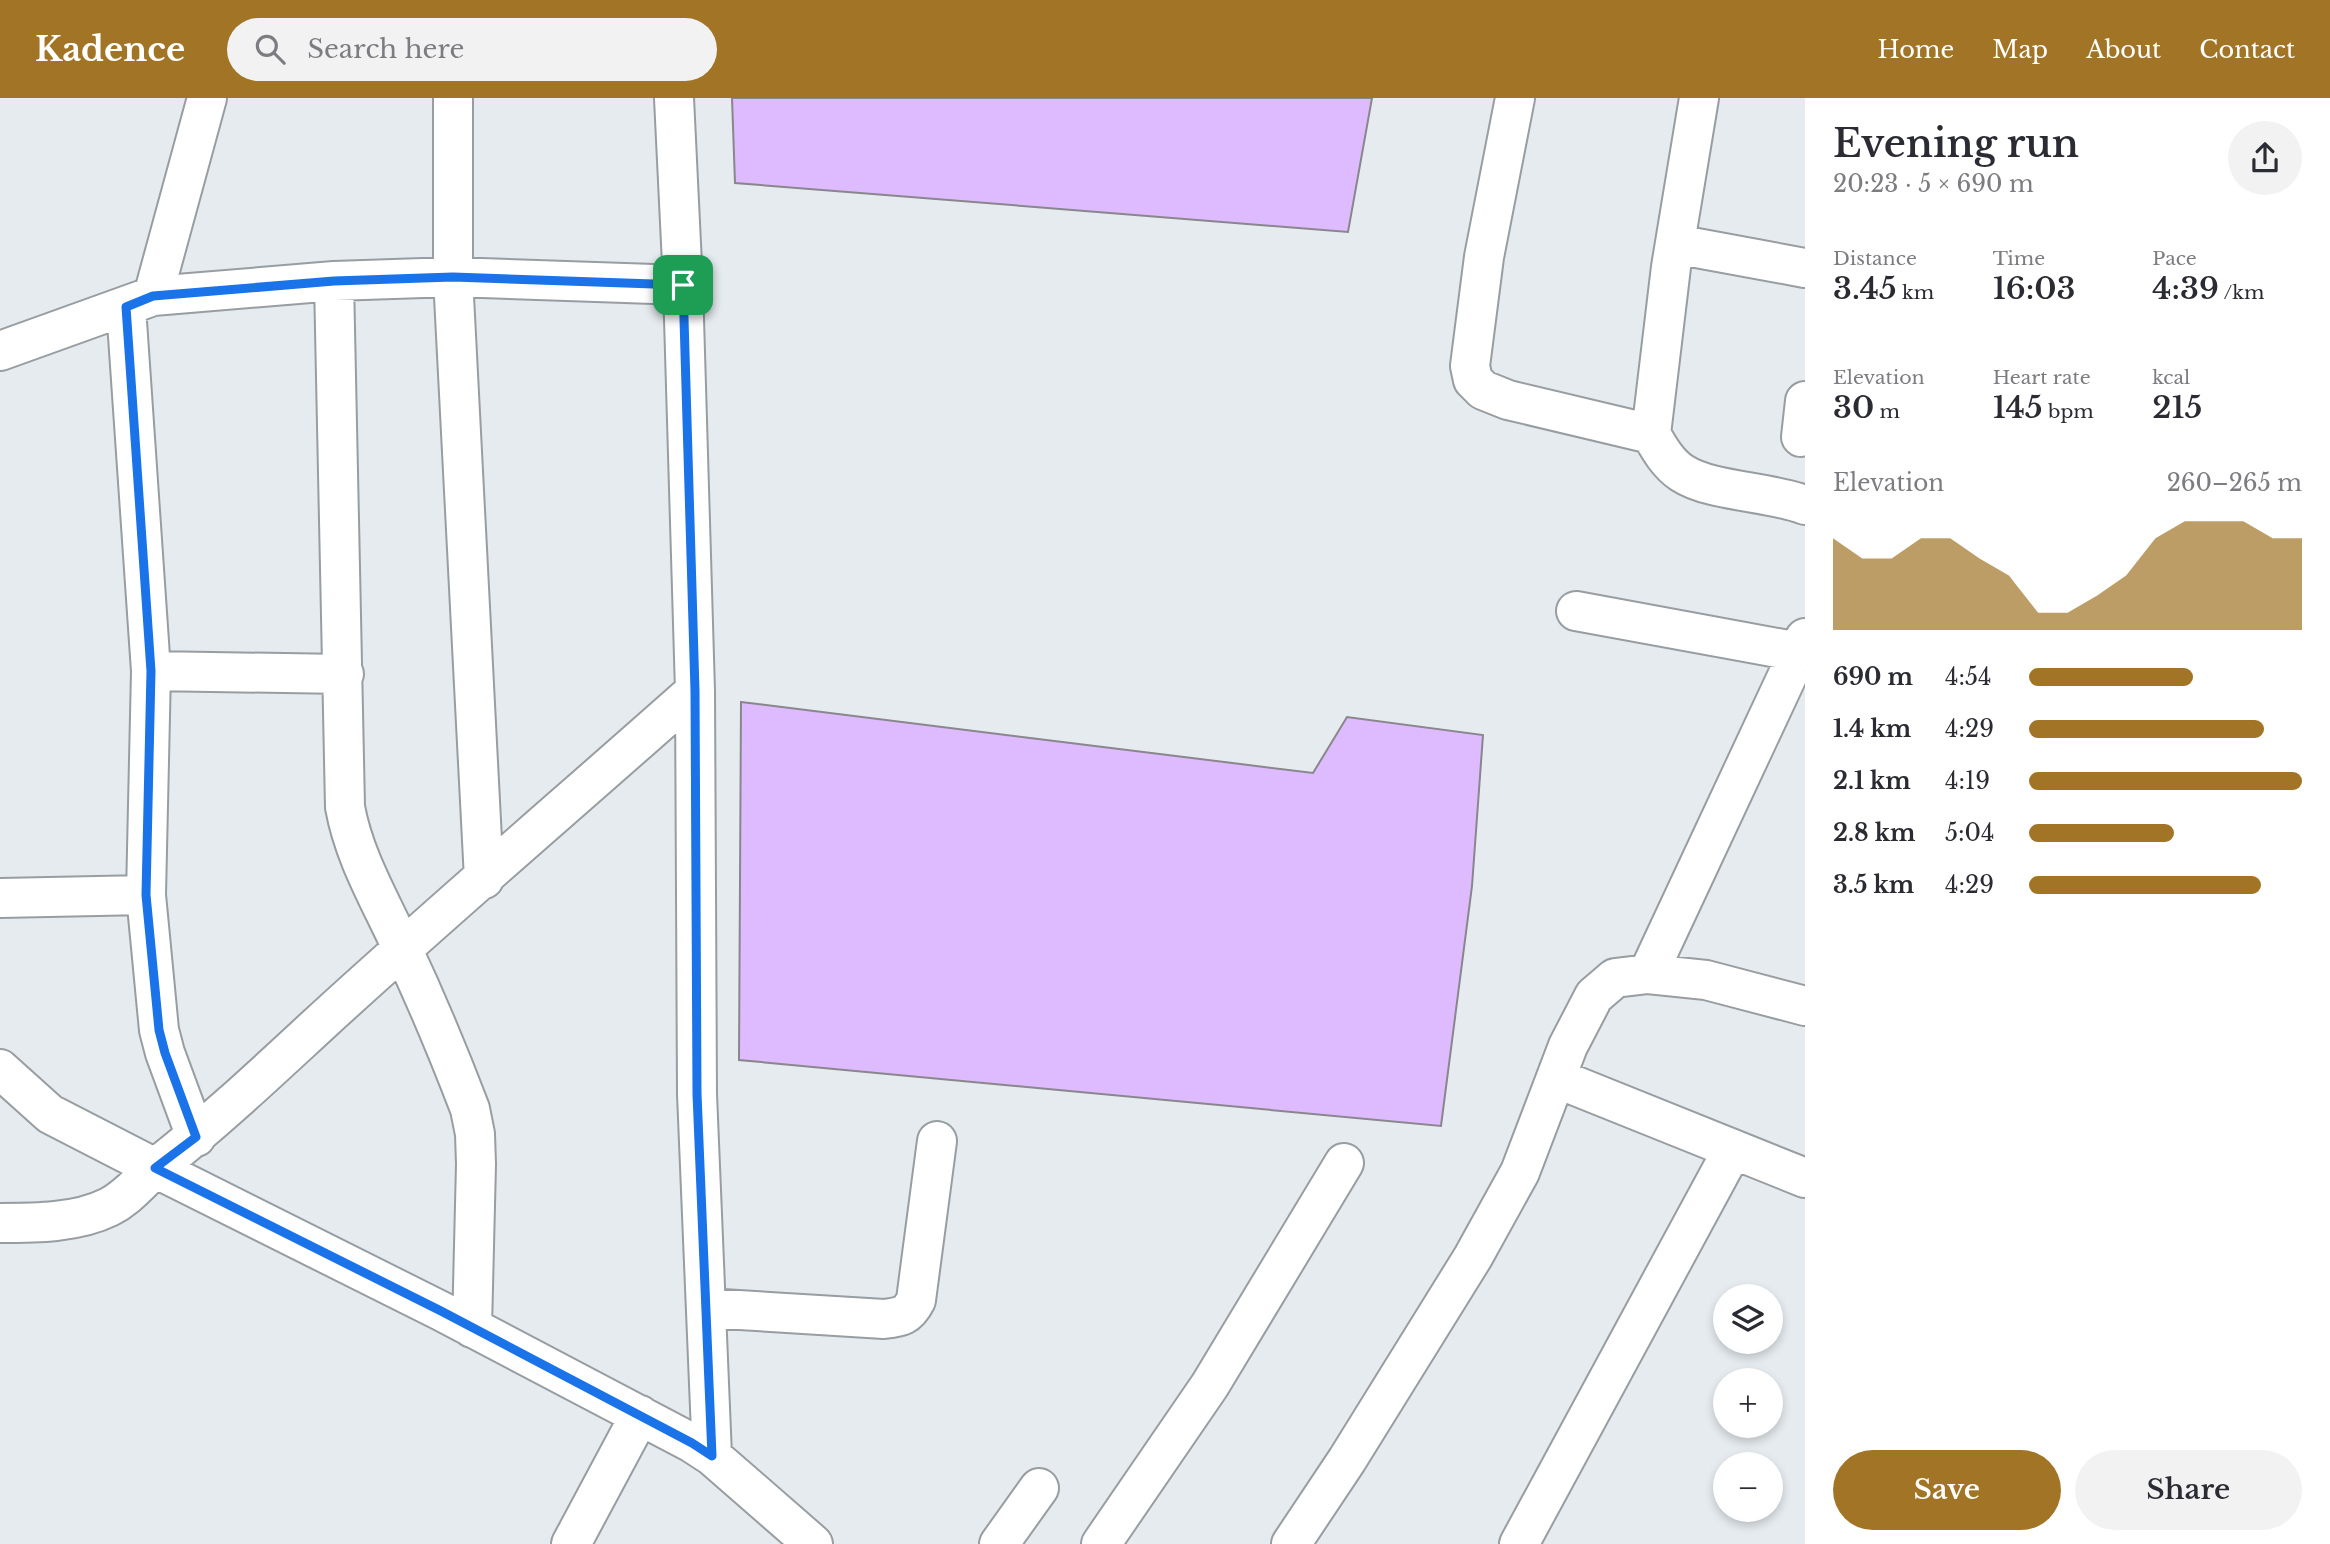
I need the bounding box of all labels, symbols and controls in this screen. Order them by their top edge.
search box [227,18,717,81]
text: Kadence [35,29,185,70]
icon: search [251,30,289,68]
text: Search here [307,33,464,65]
text: Home [1878,35,1954,64]
text: Map [1992,35,2048,64]
text: About [2086,35,2161,64]
text: Contact [2199,35,2295,64]
text: Evening run [1833,120,2079,167]
button: share [2228,121,2302,195]
text: 20:23 · 5 × 690 m [1833,170,2034,198]
text: Distance [1833,247,1917,270]
text: Time [1993,247,2045,270]
text: Pace [2152,247,2197,270]
pin [653,255,713,315]
icon: arrive [664,266,702,304]
text: 3.45 [1833,270,1897,307]
text: 16:03 [1993,270,2075,307]
text: 4:39 [2152,270,2219,307]
text: km [1897,281,1934,304]
text: /km [2219,281,2264,304]
text: Elevation [1833,366,1925,389]
text: Heart rate [1993,366,2091,389]
text: kcal [2152,366,2190,389]
text: 30 [1833,389,1874,426]
text: 145 [1993,389,2043,426]
text: 215 [2152,389,2202,426]
text: m [1874,400,1900,423]
text: bpm [2043,400,2094,423]
text: Elevation [1833,469,1944,497]
text: 260–265 m [2167,469,2302,497]
text: 690 m [1833,663,1913,691]
text: 4:54 [1945,663,1992,691]
text: 1.4 km [1833,715,1911,743]
text: 4:29 [1945,715,1994,743]
text: 2.1 km [1833,767,1911,795]
text: 4:19 [1945,767,1990,795]
text: 2.8 km [1833,819,1915,847]
text: 5:04 [1945,819,1995,847]
text: 3.5 km [1833,871,1914,899]
text: 4:29 [1945,871,1994,899]
map controls [1713,1284,1783,1522]
button: layers [1713,1284,1783,1354]
button: + [1713,1368,1783,1438]
button: Save [1833,1450,2061,1530]
button: Share [2075,1450,2302,1530]
button: − [1713,1452,1783,1522]

